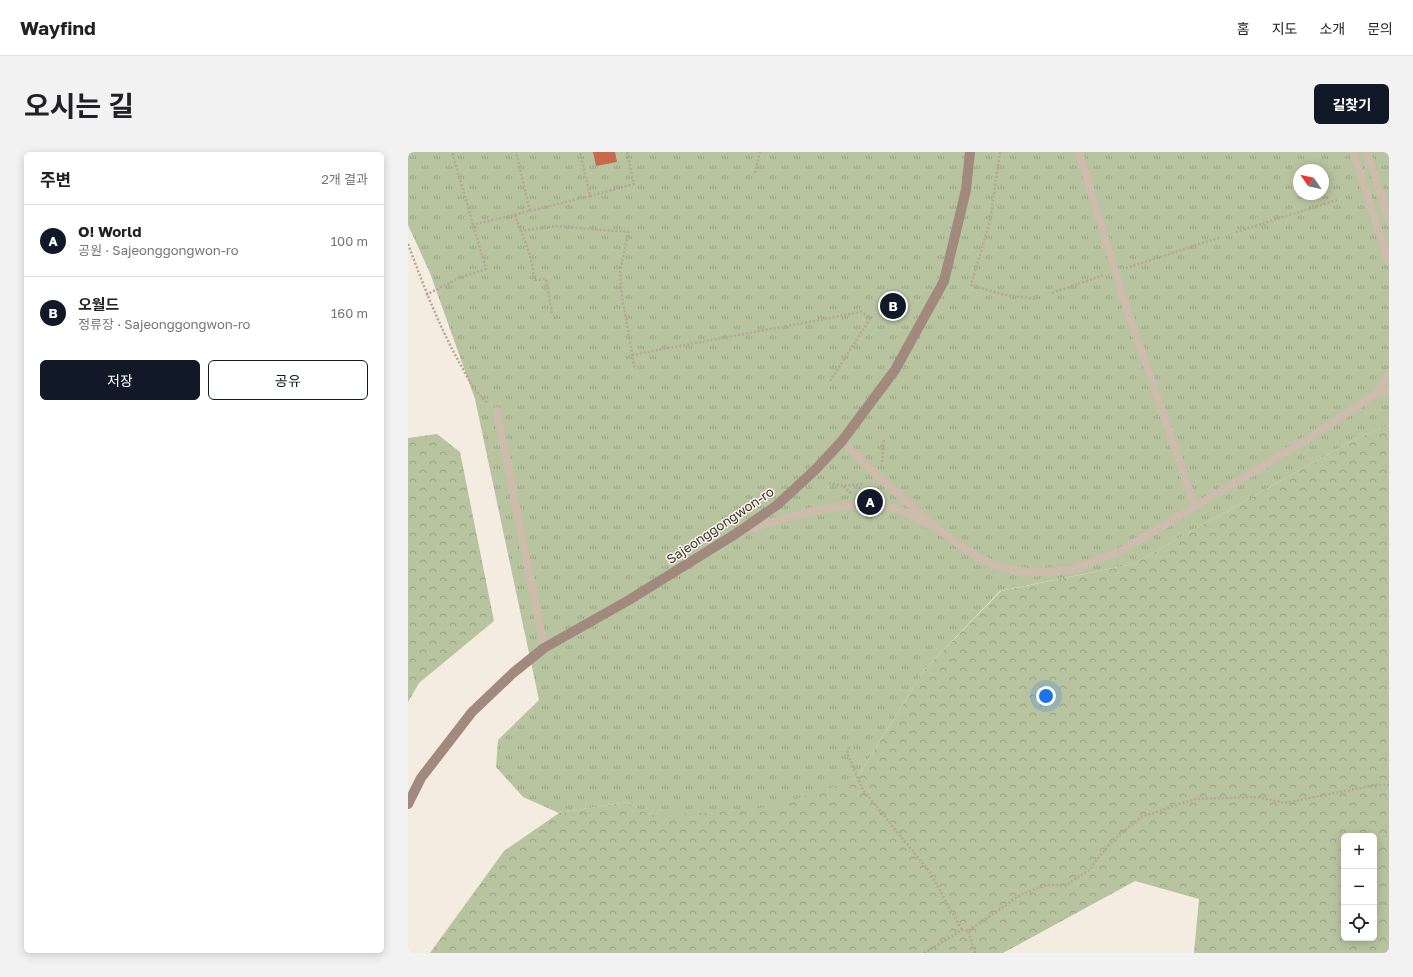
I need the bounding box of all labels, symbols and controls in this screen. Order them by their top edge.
text: Wayfind [20,16,96,39]
text: 홈 [1237,20,1250,37]
text: 지도 [1272,20,1297,37]
text: 소개 [1319,20,1345,37]
text: 문의 [1367,20,1393,37]
button: 길찾기 [1314,84,1389,124]
text: 오시는 길 [24,89,134,122]
north arrow [1293,164,1329,200]
text: 주변 [40,169,71,190]
text: 2개 결과 [321,171,368,187]
text: O! World [78,222,141,240]
text: A [48,233,58,249]
text: 100 m [331,233,368,249]
text: 공원 · Sajeonggongwon-ro [78,242,238,258]
pin: B [880,291,906,321]
text: 오월드 [78,295,119,313]
text: B [48,305,58,321]
text: 160 m [331,305,368,321]
text: 정류장 · Sajeonggongwon-ro [78,316,250,332]
button: 저장 [40,360,200,400]
button: 공유 [208,360,368,400]
street label: Sajeonggongwon-ro [663,483,777,567]
pin: A [857,487,883,517]
your location [1036,686,1056,706]
map controls [1341,833,1377,941]
button: + [1341,833,1377,869]
button: − [1341,869,1377,905]
button: locate [1341,905,1377,941]

